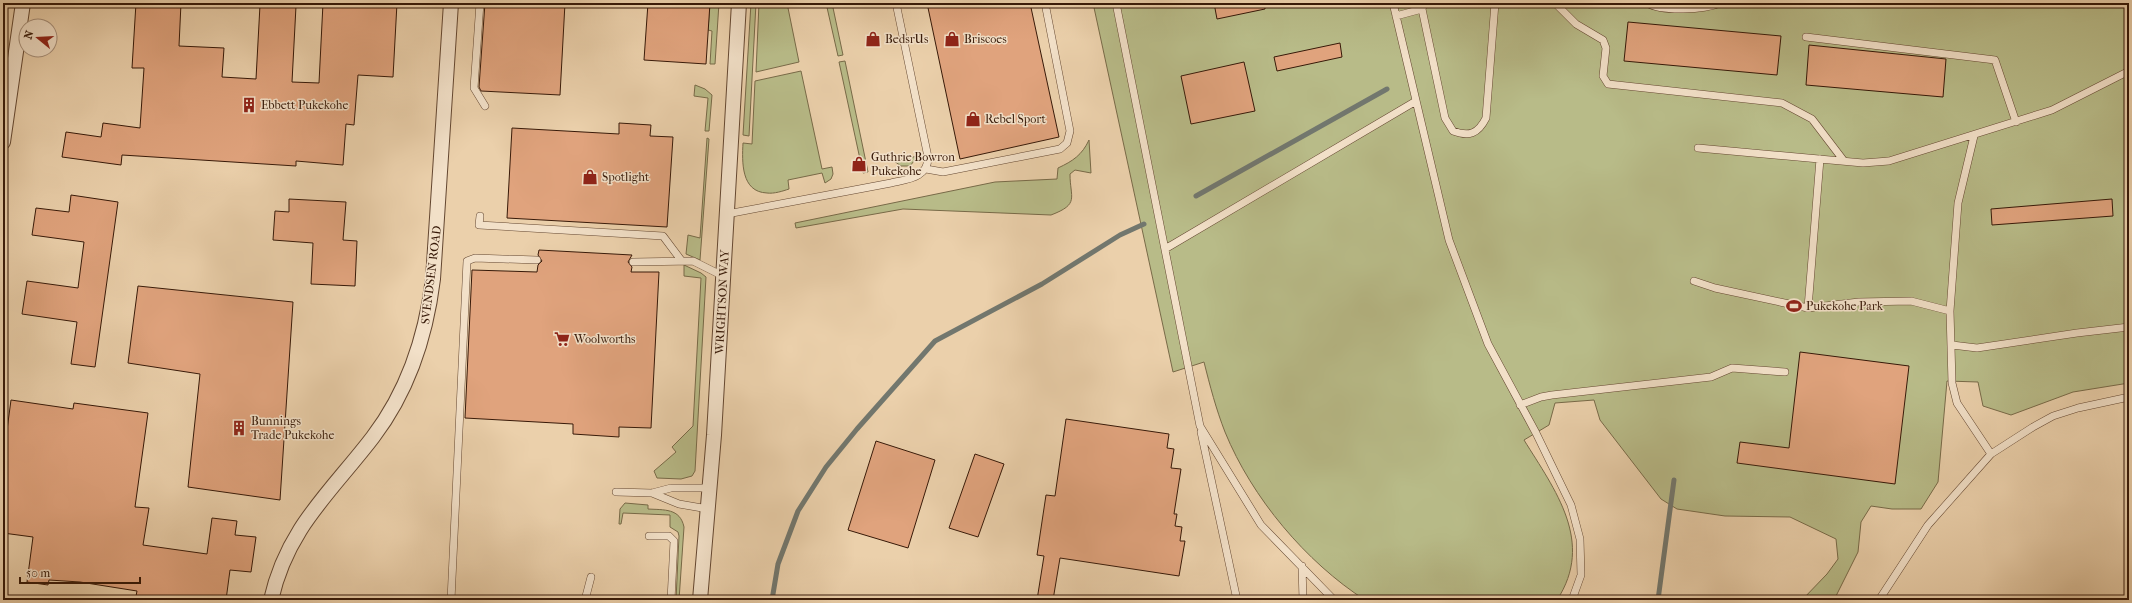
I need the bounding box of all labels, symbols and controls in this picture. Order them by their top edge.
north arrow [18,18,58,58]
text: N [21,28,37,41]
shop icon: BedsrUs [864,30,882,48]
shop icon: Briscoes [943,30,961,48]
place label: BedsrUs [885,32,929,46]
place label: Briscoes [964,32,1007,46]
building icon: Ebbett Pukekohe [240,96,258,114]
place label: Ebbett Pukekohe [261,98,348,112]
shop icon: Rebel Sport [964,110,982,128]
place label: Rebel Sport [985,112,1046,126]
place label: Guthrie Bowron Pukekohe [871,150,955,178]
shop icon: Guthrie Bowron Pukekohe [850,155,868,173]
shop icon: Spotlight [581,168,599,186]
place label: Spotlight [602,170,650,184]
street label: SVENDSEN ROAD [418,225,444,325]
street label: WRIGHTSON WAY [712,248,732,356]
sports icon: Pukekohe Park [1785,297,1803,315]
place label: Pukekohe Park [1806,299,1884,313]
supermarket icon: Woolworths [553,330,571,348]
place label: Woolworths [573,332,636,346]
place label: Bunnings Trade Pukekohe [251,414,335,442]
building icon: Bunnings Trade Pukekohe [230,419,248,437]
scale bar [20,559,140,585]
text: 50 m [26,566,50,580]

